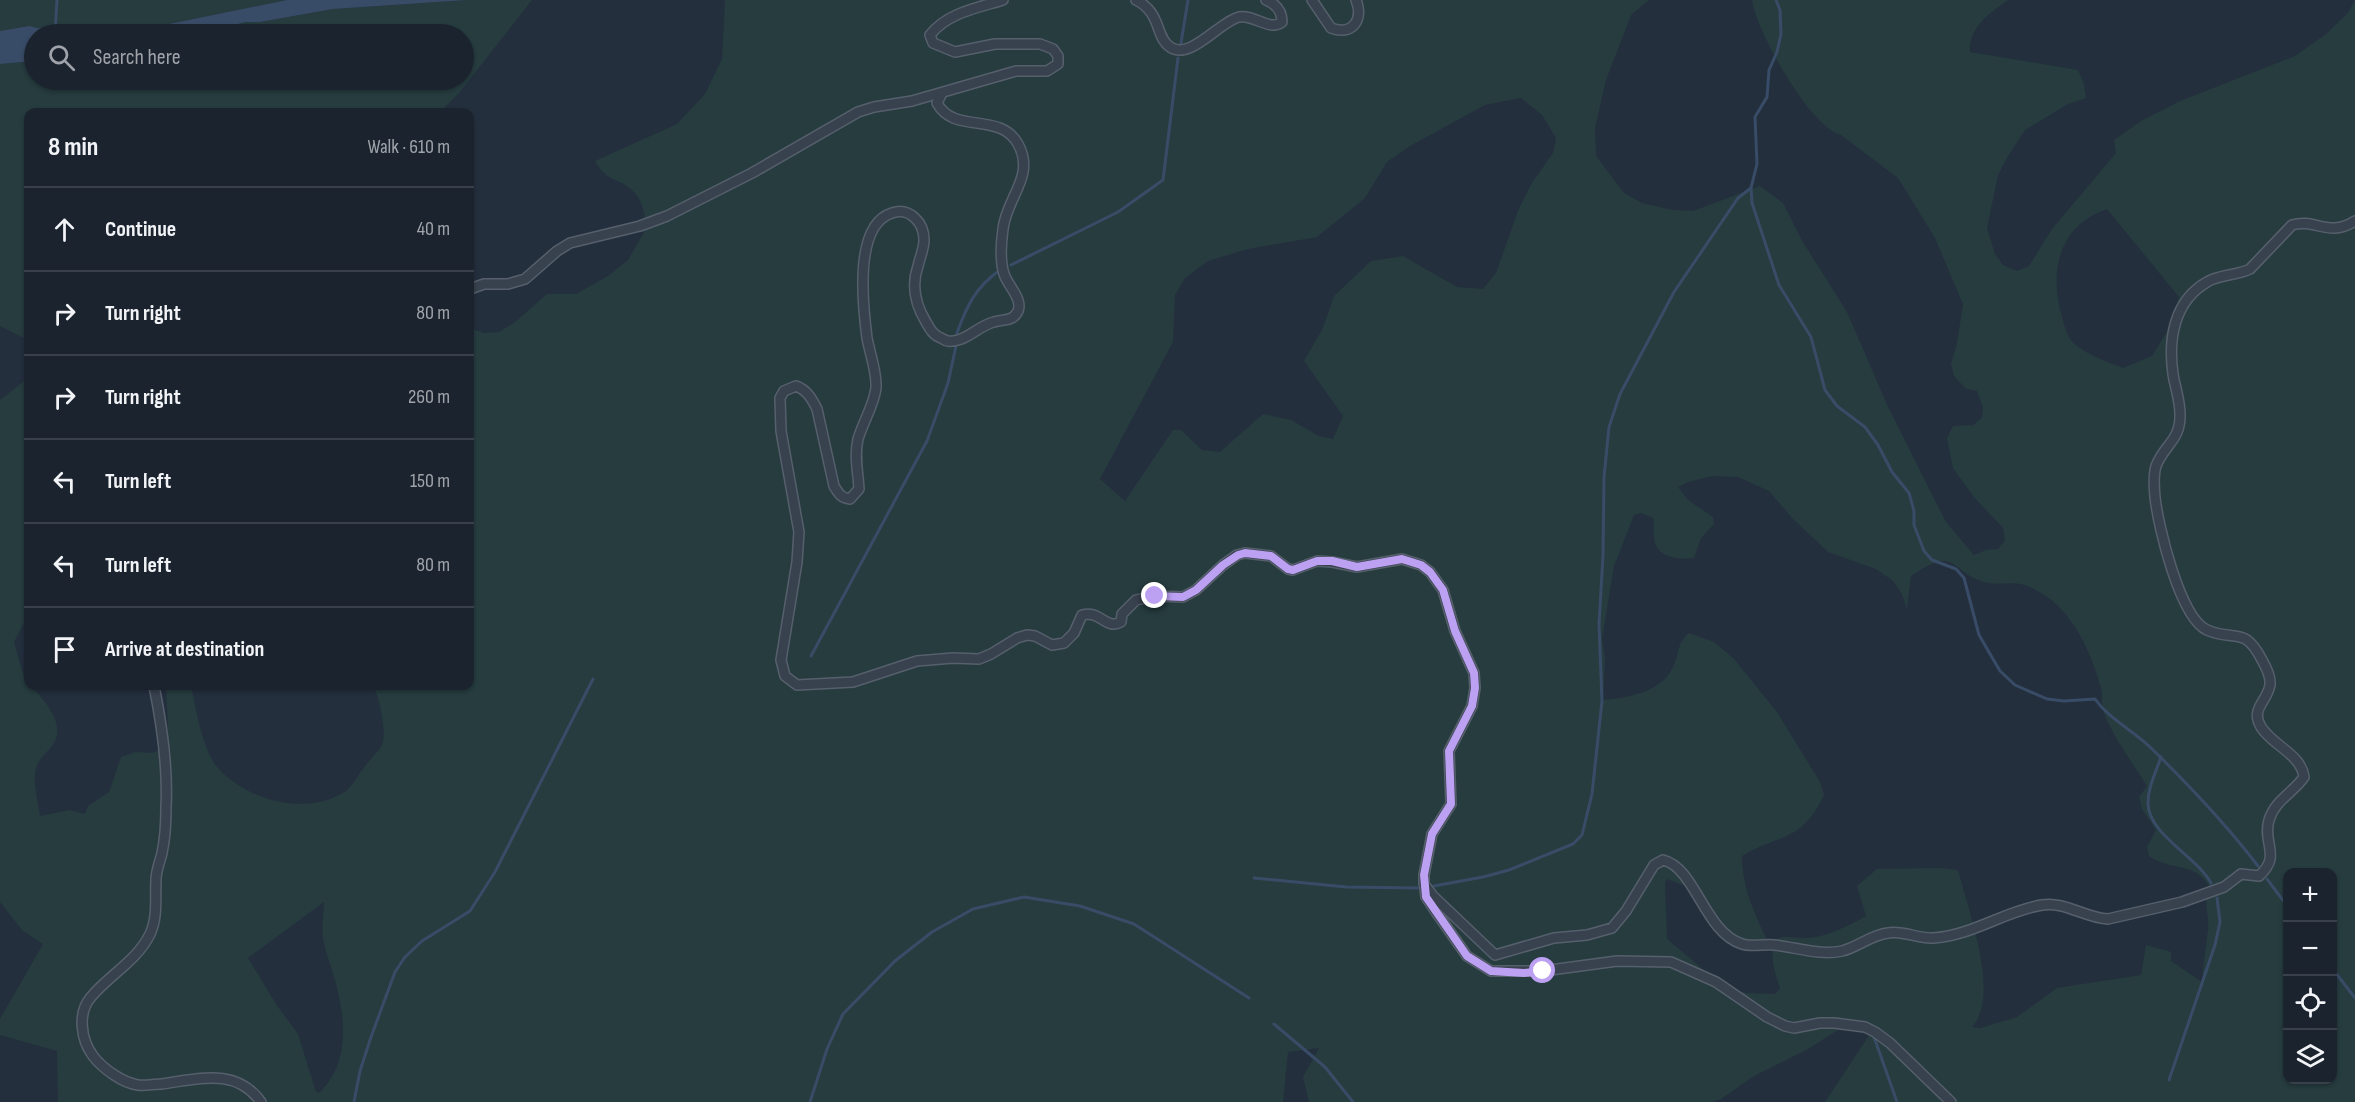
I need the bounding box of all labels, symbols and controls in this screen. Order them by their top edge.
search box [24,24,474,90]
icon: search [45,41,78,74]
text: Search here [93,44,180,71]
text: 8 min [48,132,98,163]
text: Walk · 610 m [367,135,450,159]
icon: ahead [48,213,81,246]
text: Continue [105,216,176,243]
text: 40 m [417,217,450,241]
icon: right [48,297,81,330]
text: Turn right [105,300,181,327]
text: 80 m [416,301,450,325]
icon: right [48,381,81,414]
text: Turn right [105,384,181,411]
text: 260 m [408,385,450,409]
icon: left [48,465,81,498]
text: Turn left [105,468,171,495]
text: 150 m [410,469,450,493]
icon: left [48,549,81,582]
text: Turn left [105,552,171,579]
text: 80 m [416,553,450,577]
route end [1141,582,1167,608]
icon: arrive [48,633,81,666]
text: Arrive at destination [105,636,264,663]
map controls [2283,868,2337,1084]
button: + [2283,868,2337,922]
button: − [2283,922,2337,976]
route start [1529,957,1555,983]
button: locate [2283,976,2337,1030]
button: layers [2283,1030,2337,1084]

